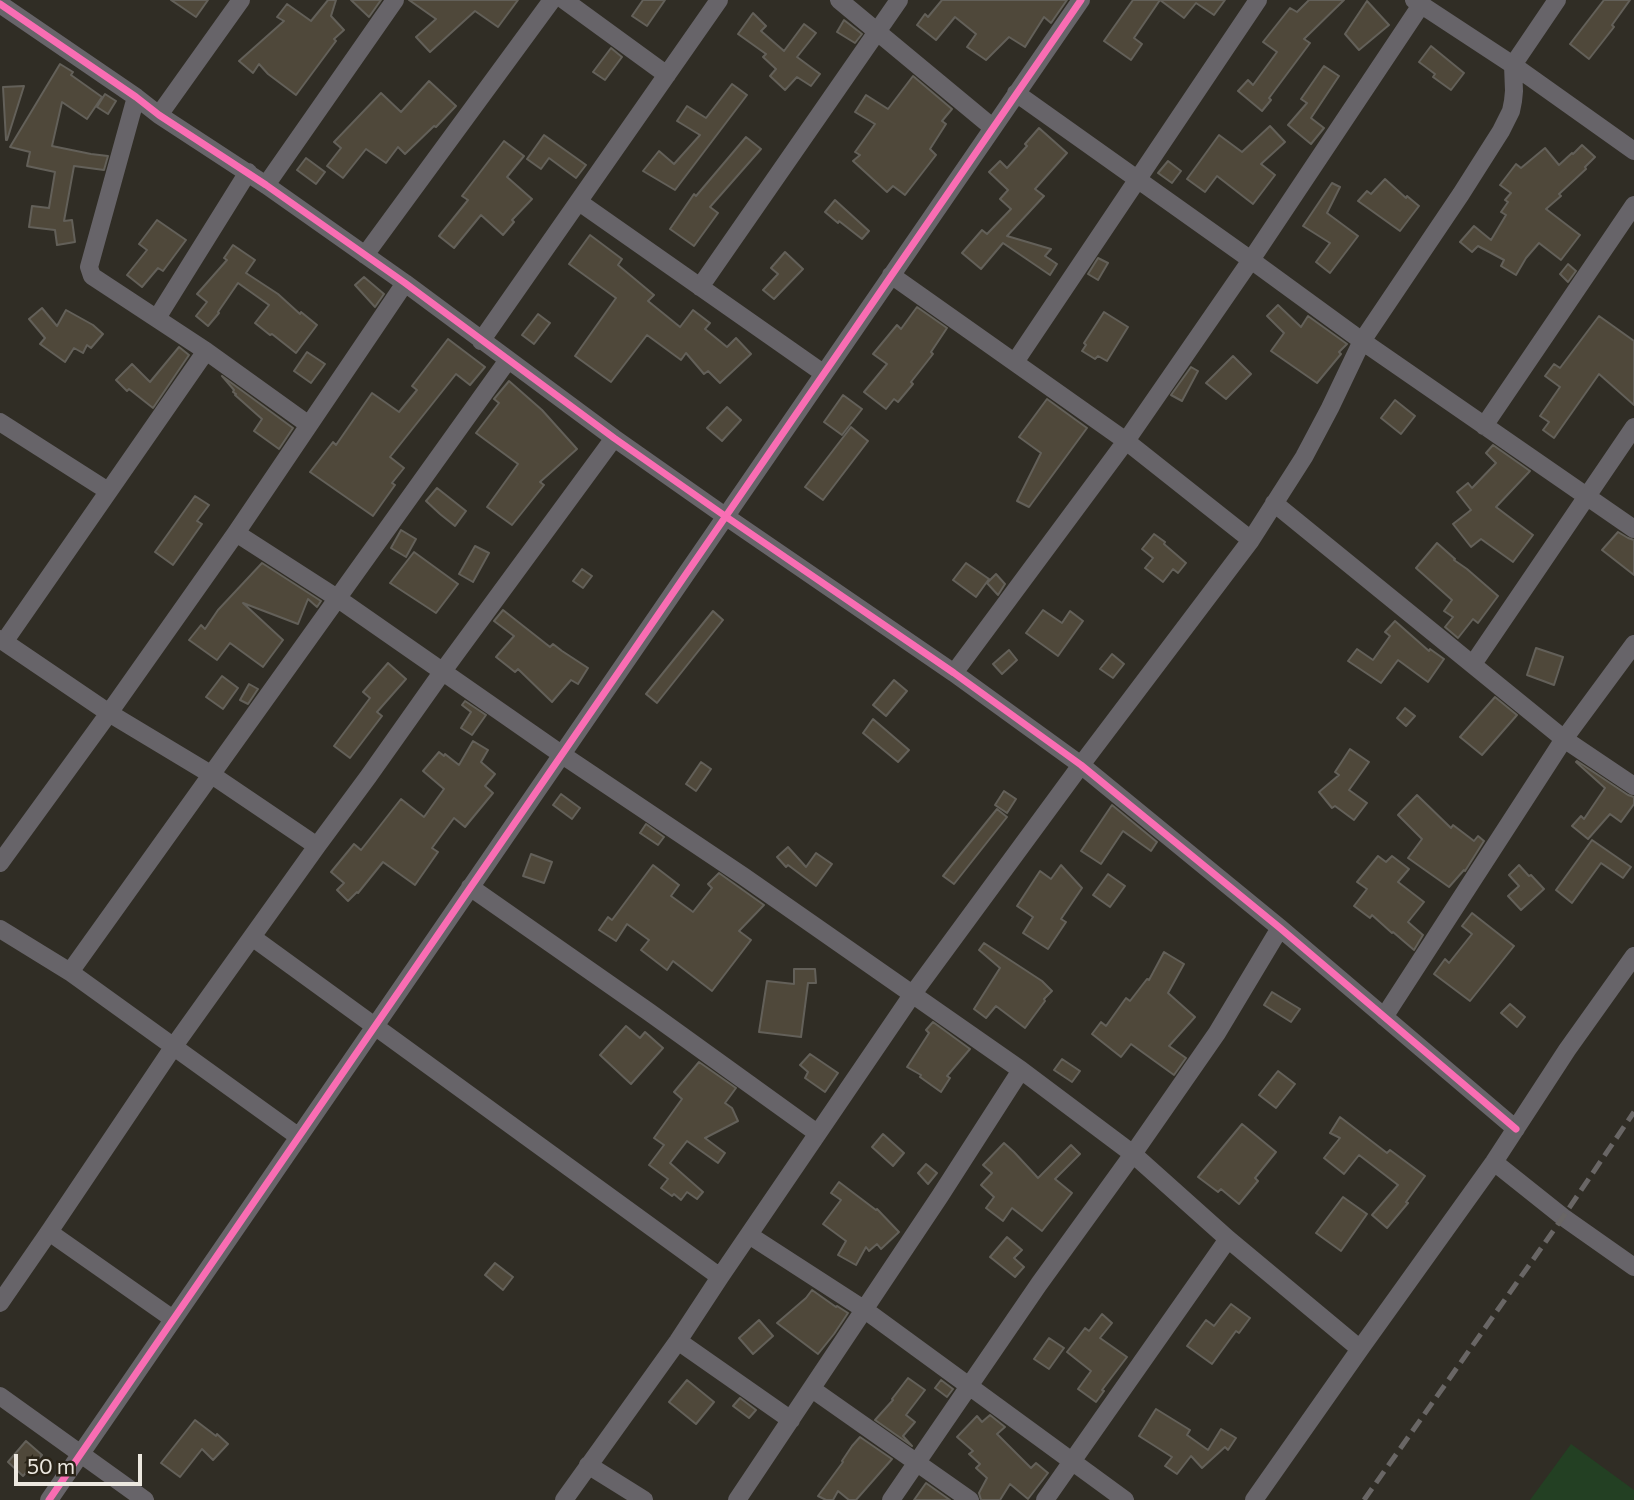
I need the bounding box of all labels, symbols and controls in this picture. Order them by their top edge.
scale bar [18,1440,145,1484]
text: 50 m [27,1453,75,1478]

